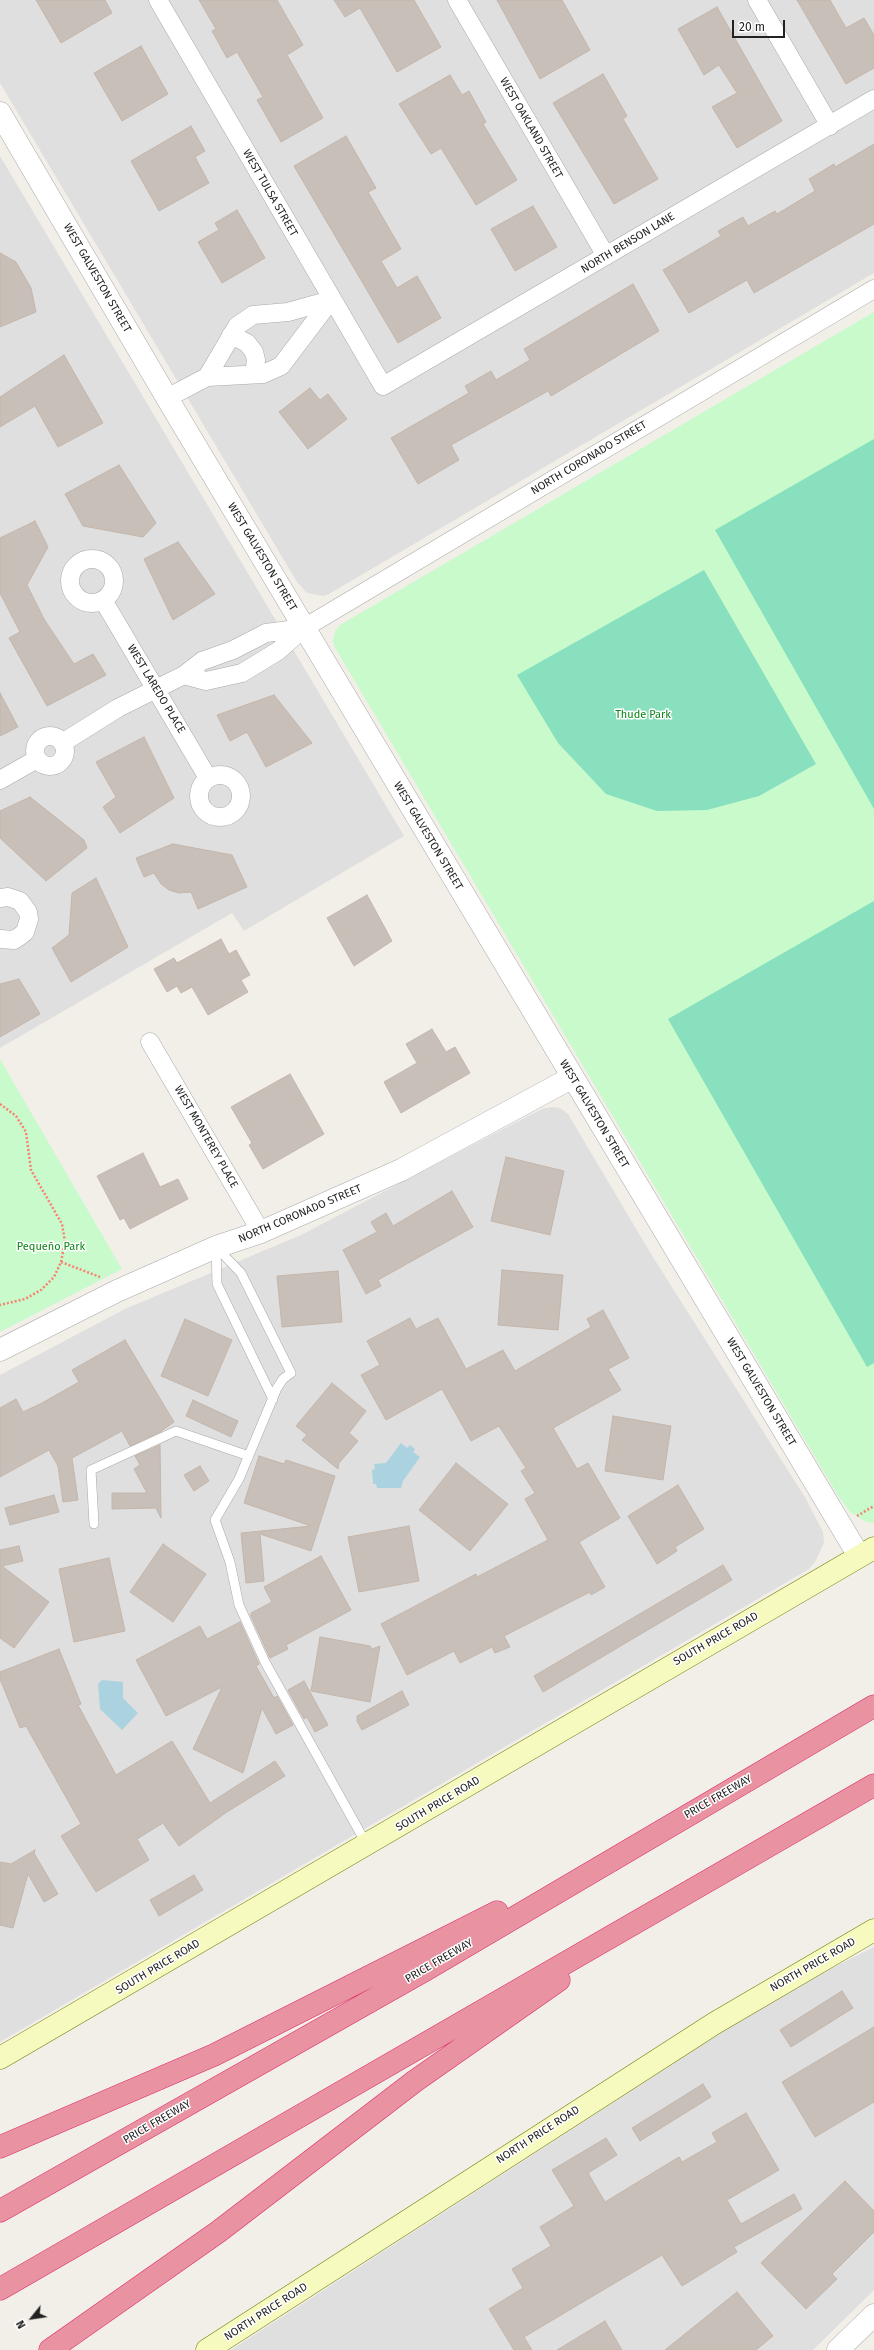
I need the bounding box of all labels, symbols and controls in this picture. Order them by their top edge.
scale bar [734,12,787,38]
text: 20 m [739,20,765,34]
street label: WEST OAKLAND STREET [497,75,565,181]
street label: WEST TULSA STREET [240,147,300,239]
street label: NORTH BENSON LANE [579,210,677,276]
street label: WEST GALVESTON STREET [60,221,134,335]
street label: NORTH CORONADO STREET [529,418,649,498]
street label: WEST GALVESTON STREET [225,501,299,613]
street label: WEST LAREDO PLACE [124,642,188,736]
park label: Thude Park [615,708,671,722]
street label: WEST GALVESTON STREET [391,780,465,892]
street label: WEST GALVESTON STREET [557,1058,631,1170]
street label: WEST MONTEREY PLACE [171,1084,241,1190]
street label: NORTH CORONADO STREET [237,1182,363,1246]
park label: Pequeño Park [17,1240,85,1254]
street label: WEST GALVESTON STREET [724,1336,798,1448]
street label: SOUTH PRICE ROAD [671,1609,761,1669]
street label: PRICE FREEWAY [682,1772,754,1822]
street label: SOUTH PRICE ROAD [394,1774,482,1834]
street label: NORTH PRICE ROAD [768,1935,858,1995]
street label: PRICE FREEWAY [403,1936,475,1986]
street label: SOUTH PRICE ROAD [114,1937,202,1997]
street label: PRICE FREEWAY [121,2097,193,2147]
street label: NORTH PRICE ROAD [494,2103,582,2167]
street label: NORTH PRICE ROAD [222,2280,310,2344]
north arrow [12,2298,52,2338]
text: N [14,2318,29,2331]

